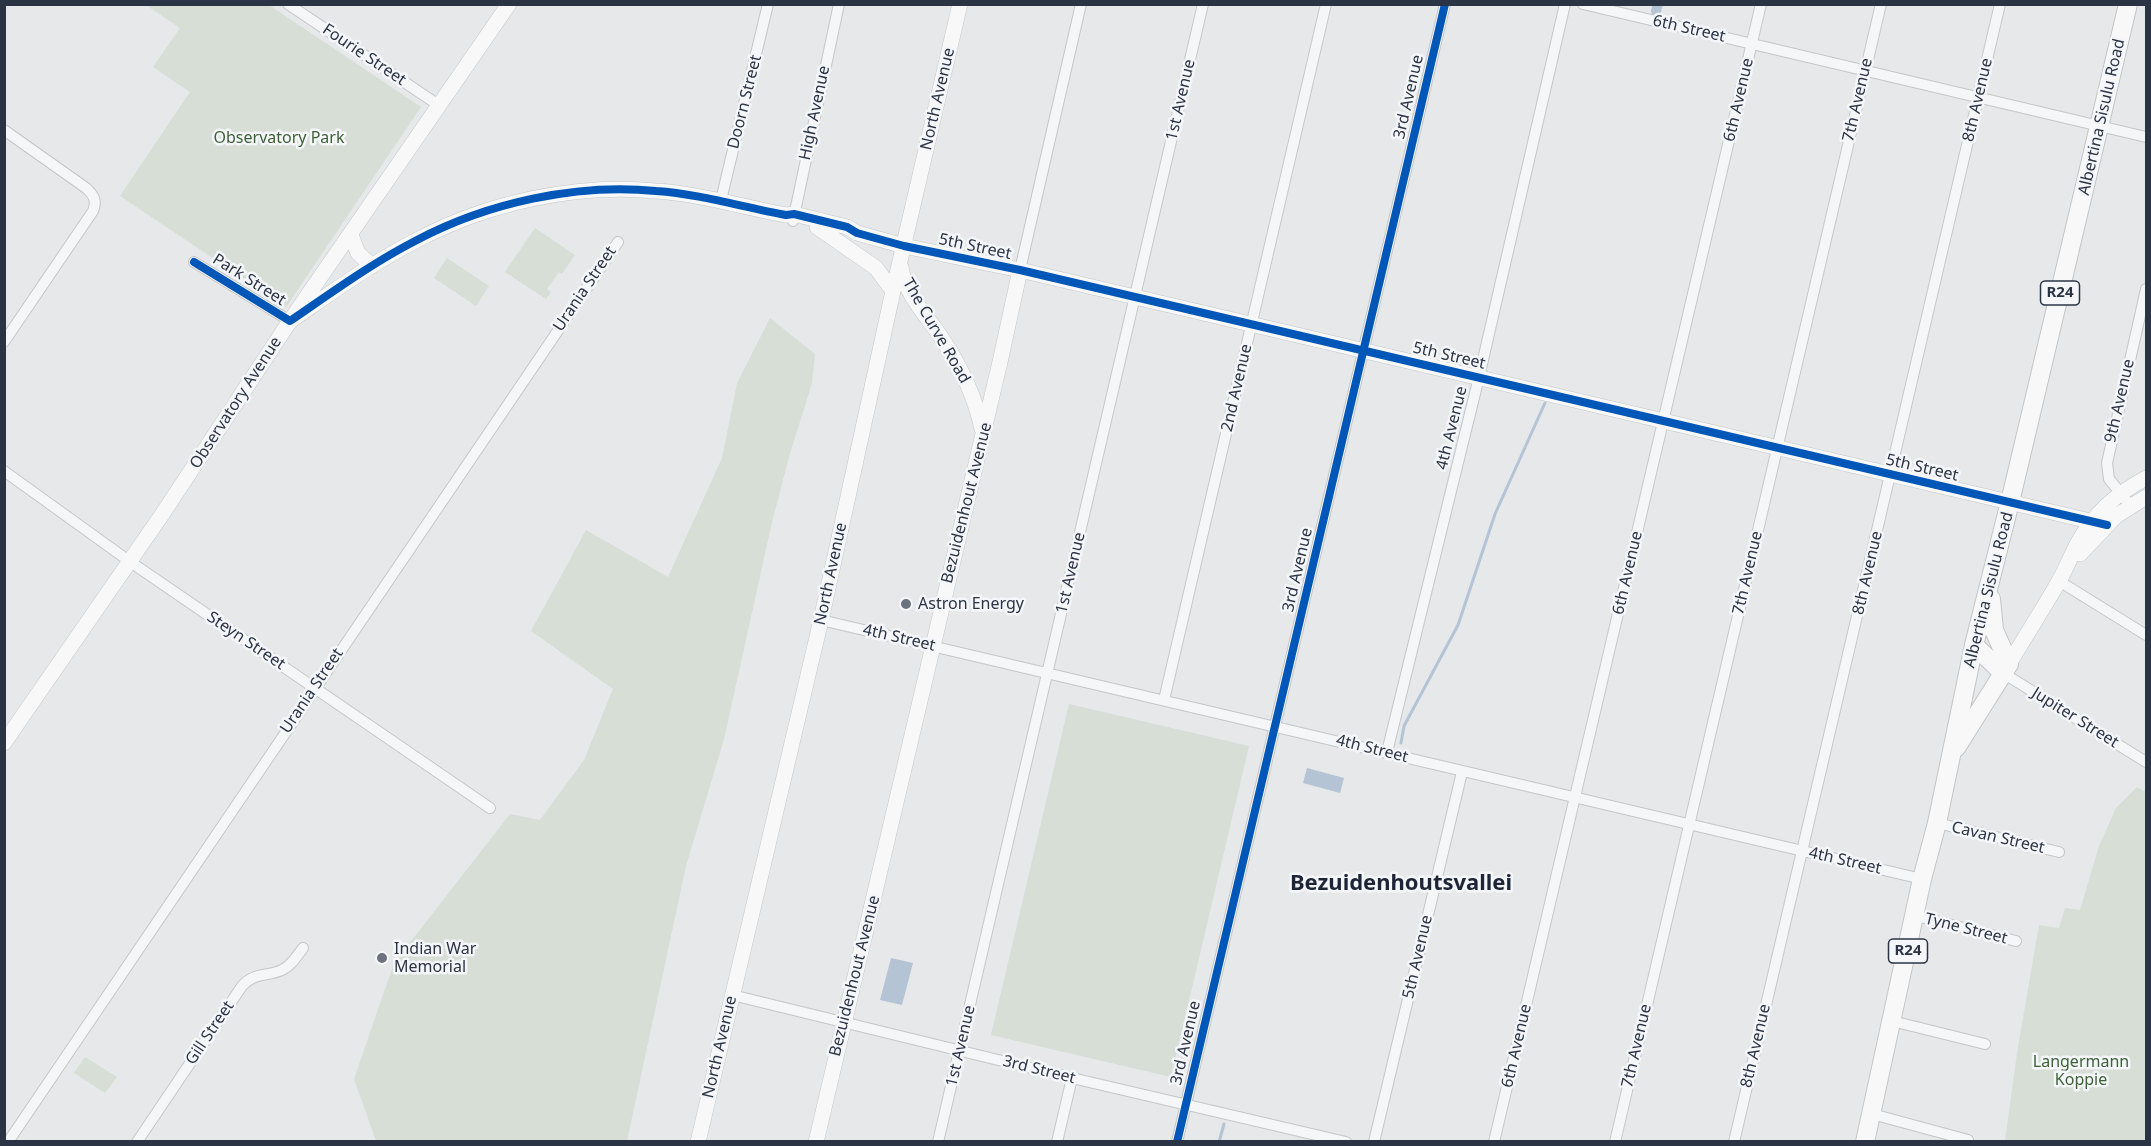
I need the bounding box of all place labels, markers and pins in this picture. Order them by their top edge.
place label: Astron Energy [918,594,1024,614]
marker: Astron Energy [899,597,913,611]
place label: Indian War Memorial [394,939,476,977]
marker: Indian War Memorial [375,951,389,965]

